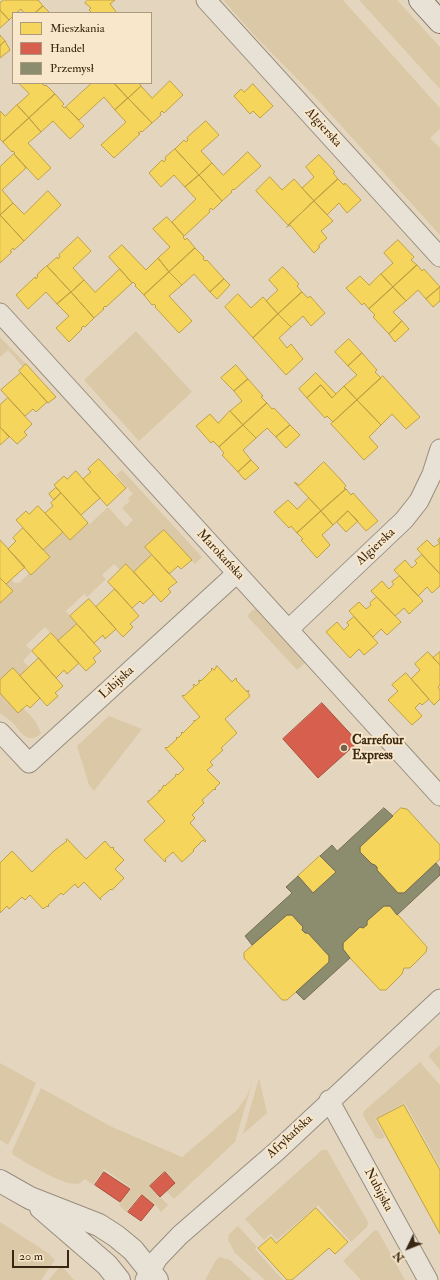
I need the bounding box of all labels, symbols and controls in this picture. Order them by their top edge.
legend [12,12,152,84]
text: Mieszkania [50,21,105,36]
text: Handel [50,41,85,56]
text: Przemysł [50,61,94,76]
street label: Algierska [301,105,345,151]
street label: Algierska [353,525,399,569]
street label: Marokańska [193,527,247,583]
street label: Libijska [96,663,138,703]
place label: Carrefour Express [352,733,404,764]
marker: Carrefour Express [339,743,349,753]
street label: Afrykańska [264,1112,316,1162]
street label: Nubijska [360,1166,396,1214]
north arrow [388,1228,428,1268]
scale bar [14,1242,71,1268]
text: N [391,1248,407,1265]
text: 20 m [19,1249,43,1264]

